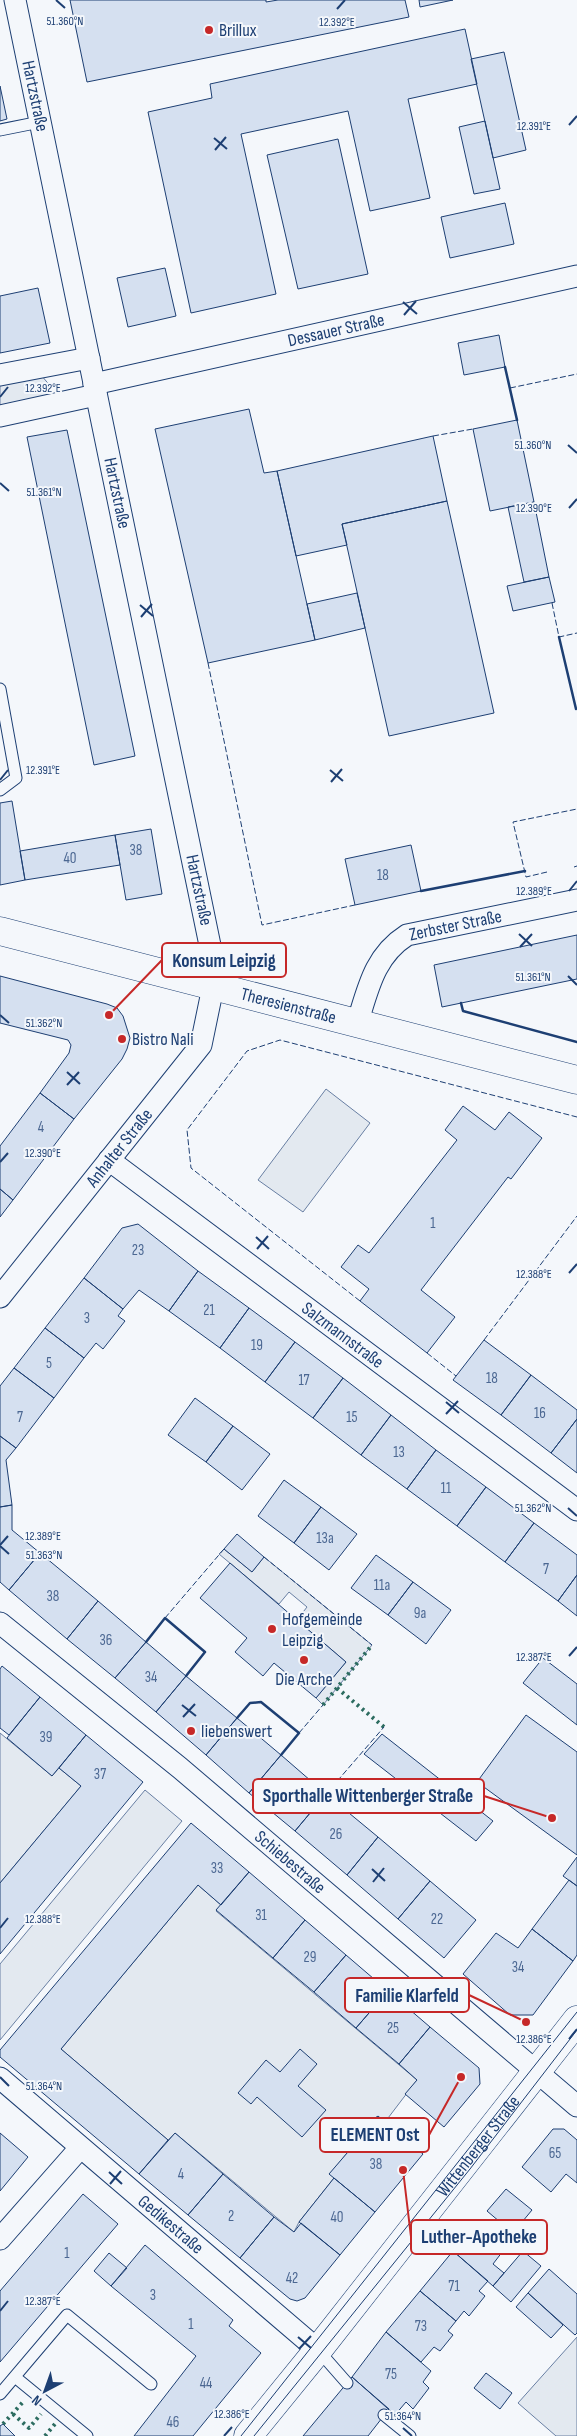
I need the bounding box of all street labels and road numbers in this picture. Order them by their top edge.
street label: Hartzstraße [17,59,53,133]
street label: Dessauer Straße [286,309,386,351]
street label: Hartzstraße [99,456,135,530]
street label: Hartzstraße [181,853,217,927]
street label: Zerbster Straße [407,905,503,945]
street label: Theresienstraße [239,983,338,1028]
street label: Anhalter Straße [81,1104,157,1192]
street label: Salzmannstraße [298,1297,388,1372]
street label: Schiebestraße [251,1826,330,1898]
street label: Wittenberger Straße [432,2091,524,2201]
street label: Gedikestraße [134,2190,208,2258]

